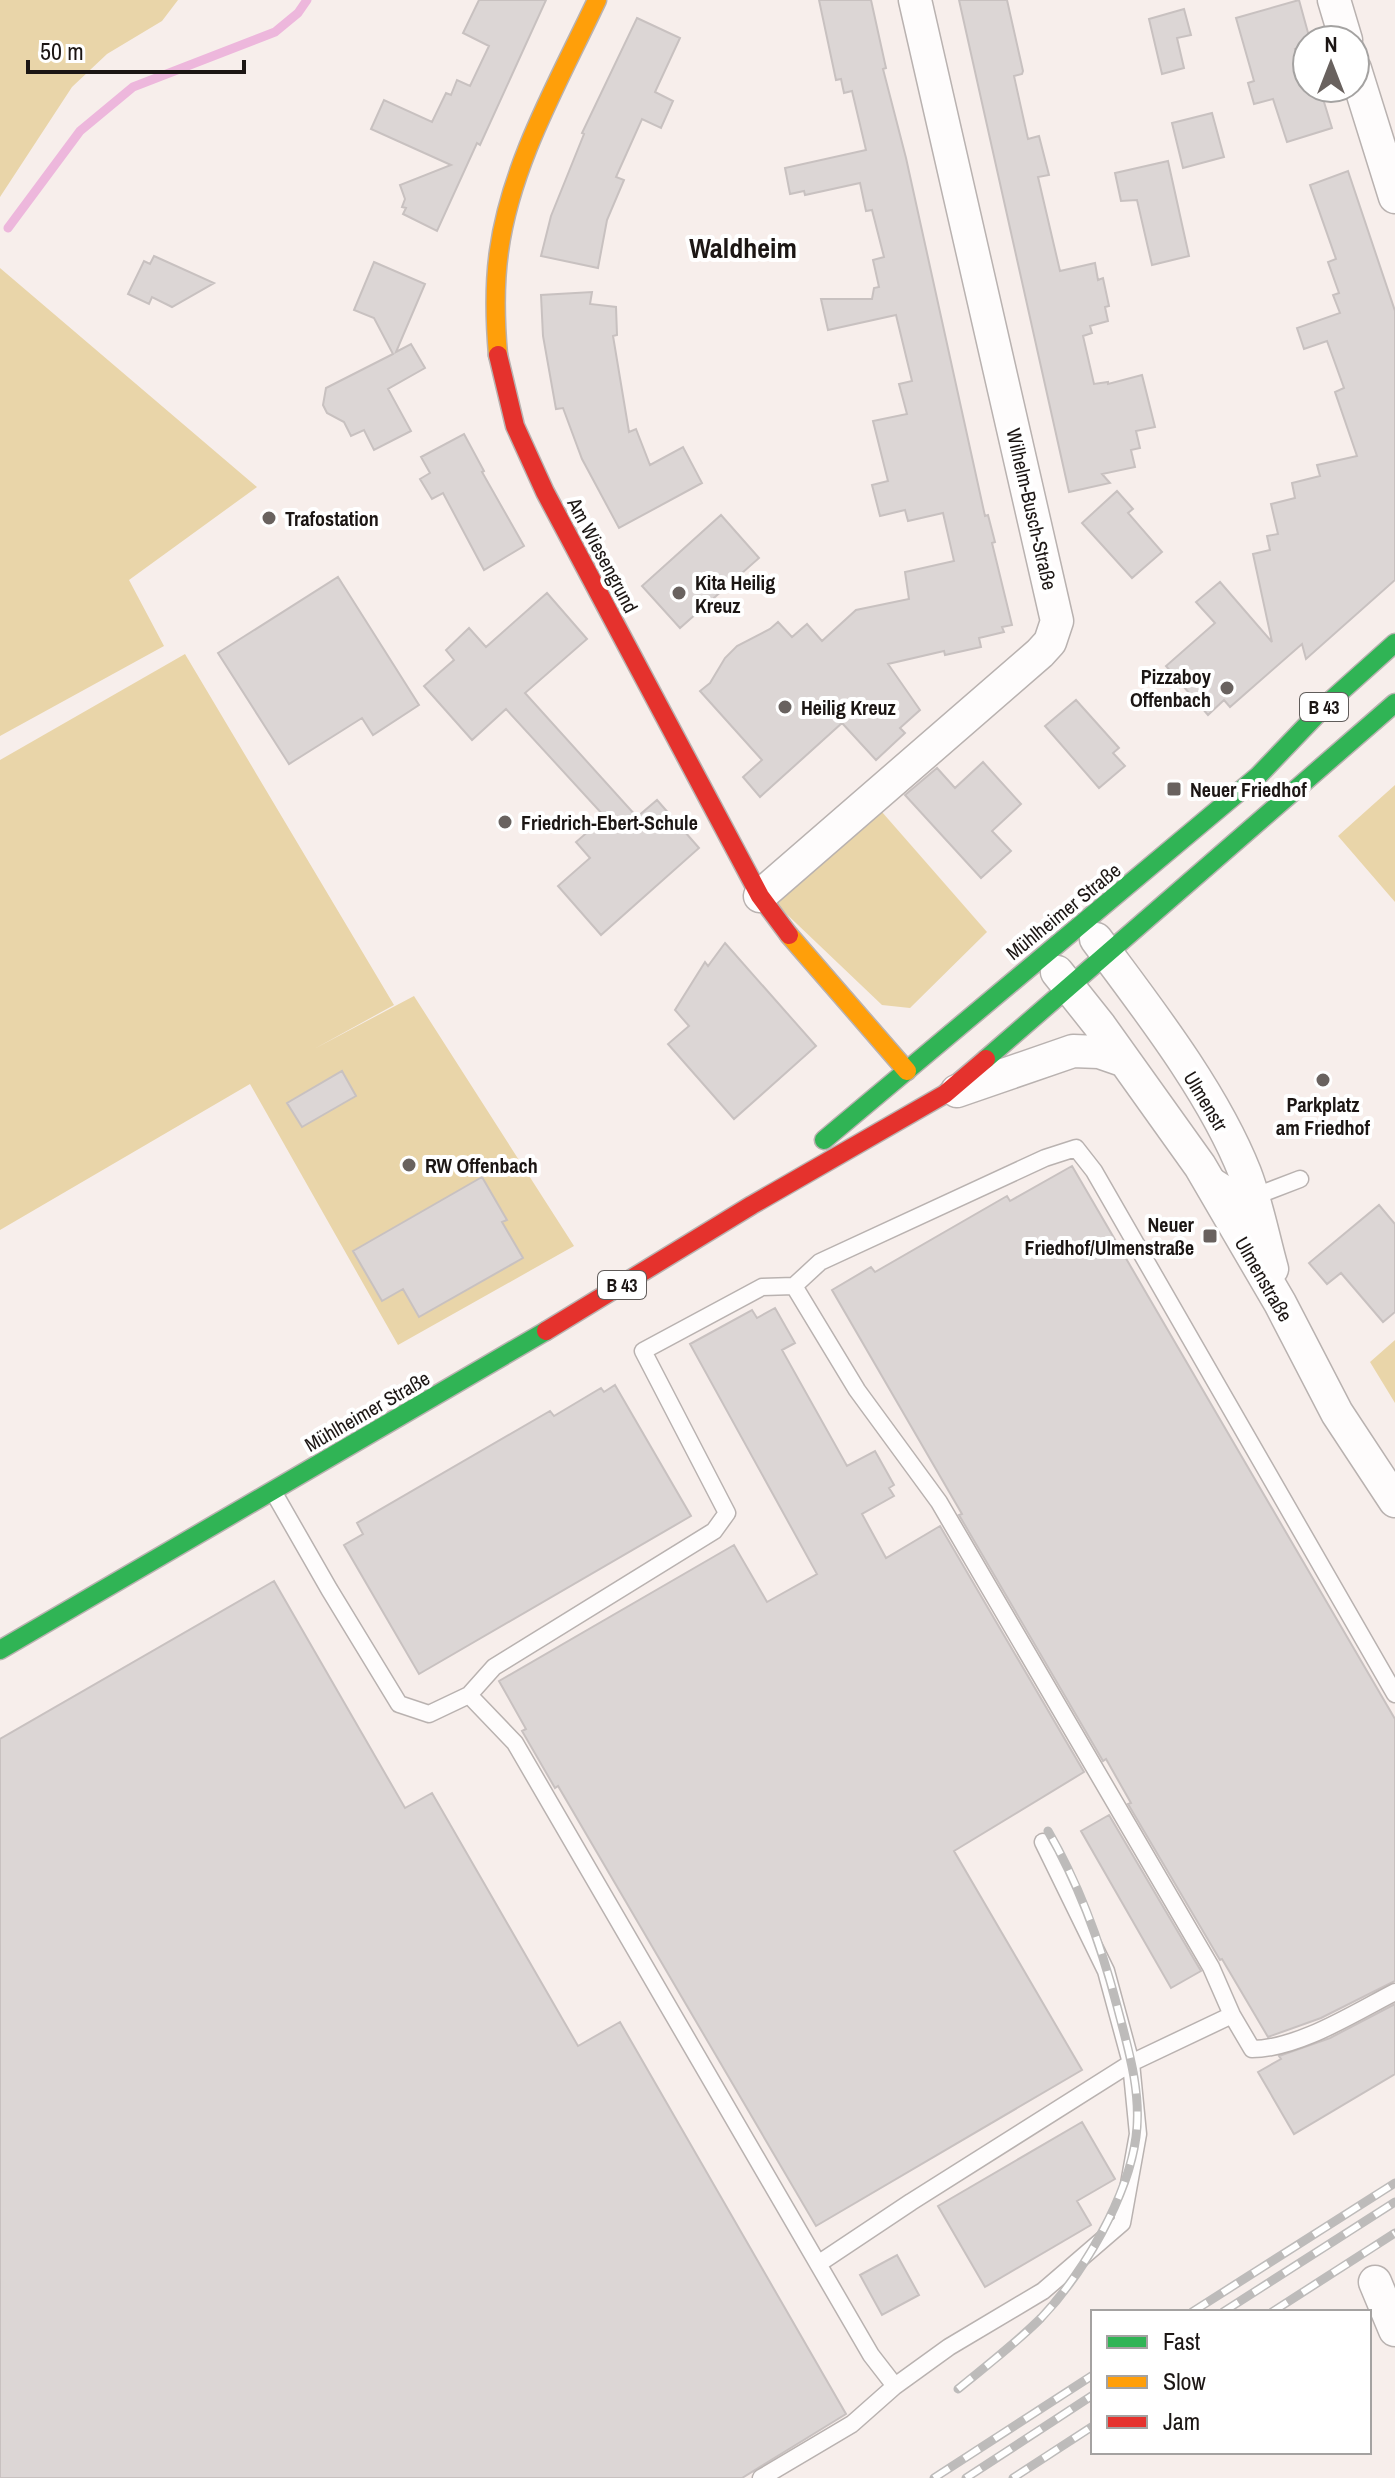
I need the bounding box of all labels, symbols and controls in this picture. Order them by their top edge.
scale bar [28,24,244,74]
north arrow [1291,24,1371,104]
text: N [1324,29,1338,59]
text: 50 m [40,35,84,67]
district label: Waldheim [689,229,797,267]
street label: Wilhelm-Busch-Straße [1000,426,1064,592]
street label: Am Wiesengrund [561,492,645,617]
place label: Trafostation [285,505,379,532]
marker: Trafostation [260,509,278,527]
place label: Kita Heilig Kreuz [695,569,775,619]
marker: Kita Heilig Kreuz [670,584,688,602]
place label: Pizzaboy Offenbach [1130,663,1212,713]
marker: Pizzaboy Offenbach [1218,679,1236,697]
road number: B 43 [1300,693,1348,721]
place label: Heilig Kreuz [801,694,896,721]
marker: Heilig Kreuz [776,698,794,716]
place label: Neuer Friedhof [1190,776,1307,803]
marker: Neuer Friedhof [1165,780,1183,798]
place label: Friedrich-Ebert-Schule [521,809,698,836]
marker: Friedrich-Ebert-Schule [496,813,514,831]
street label: Mühlheimer Straße [1000,856,1126,966]
street label: Ulmenstr [1178,1066,1235,1137]
marker: Parkplatz am Friedhof [1314,1071,1332,1089]
place label: Parkplatz am Friedhof [1276,1091,1370,1141]
place label: RW Offenbach [425,1152,538,1179]
marker: RW Offenbach [400,1156,418,1174]
place label: Neuer Friedhof/Ulmenstraße [1025,1211,1195,1261]
marker: Neuer Friedhof/Ulmenstraße [1201,1227,1219,1245]
street label: Ulmenstraße [1229,1232,1299,1326]
road number: B 43 [598,1271,646,1299]
street label: Mühlheimer Straße [299,1364,435,1458]
legend [1091,2310,1371,2454]
text: Fast [1163,2325,1201,2357]
text: Slow [1163,2365,1206,2397]
text: Jam [1163,2405,1200,2437]

